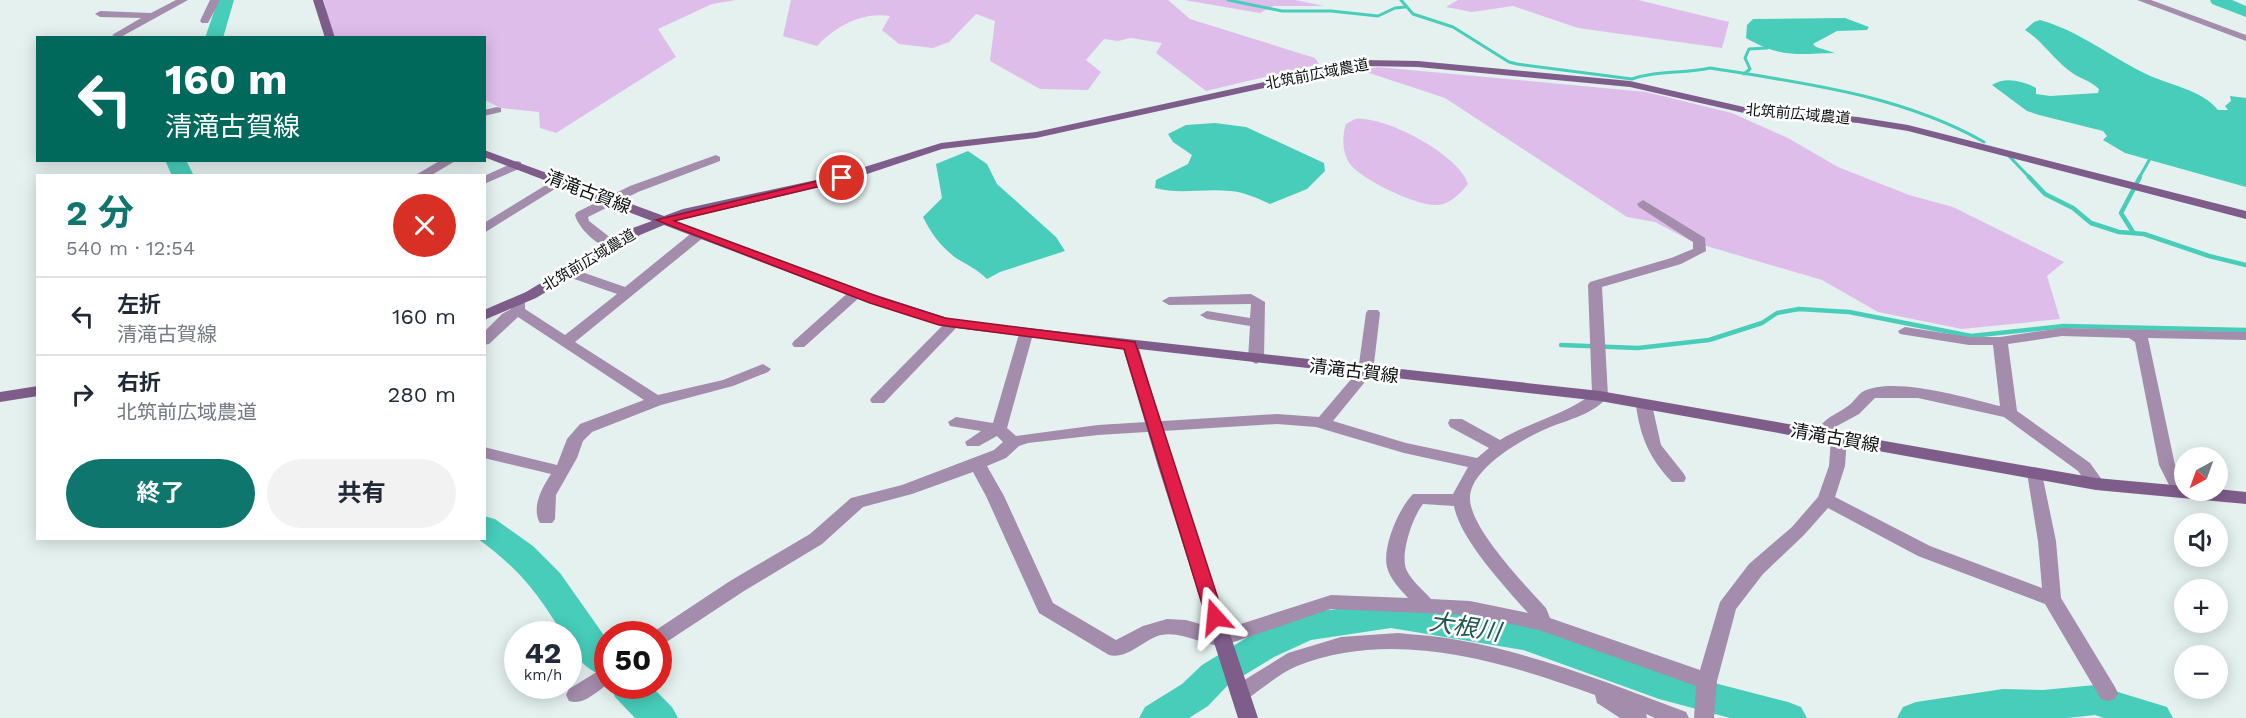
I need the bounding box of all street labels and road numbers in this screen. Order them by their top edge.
street label: 北筑前広域農道 [1264,55,1370,93]
street label: 北筑前広域農道 [1745,100,1851,128]
street label: 清滝古賀線 [542,166,634,217]
street label: 北筑前広域農道 [539,225,639,295]
street label: 清滝古賀線 [1308,355,1400,386]
street label: 清滝古賀線 [1789,419,1881,456]

